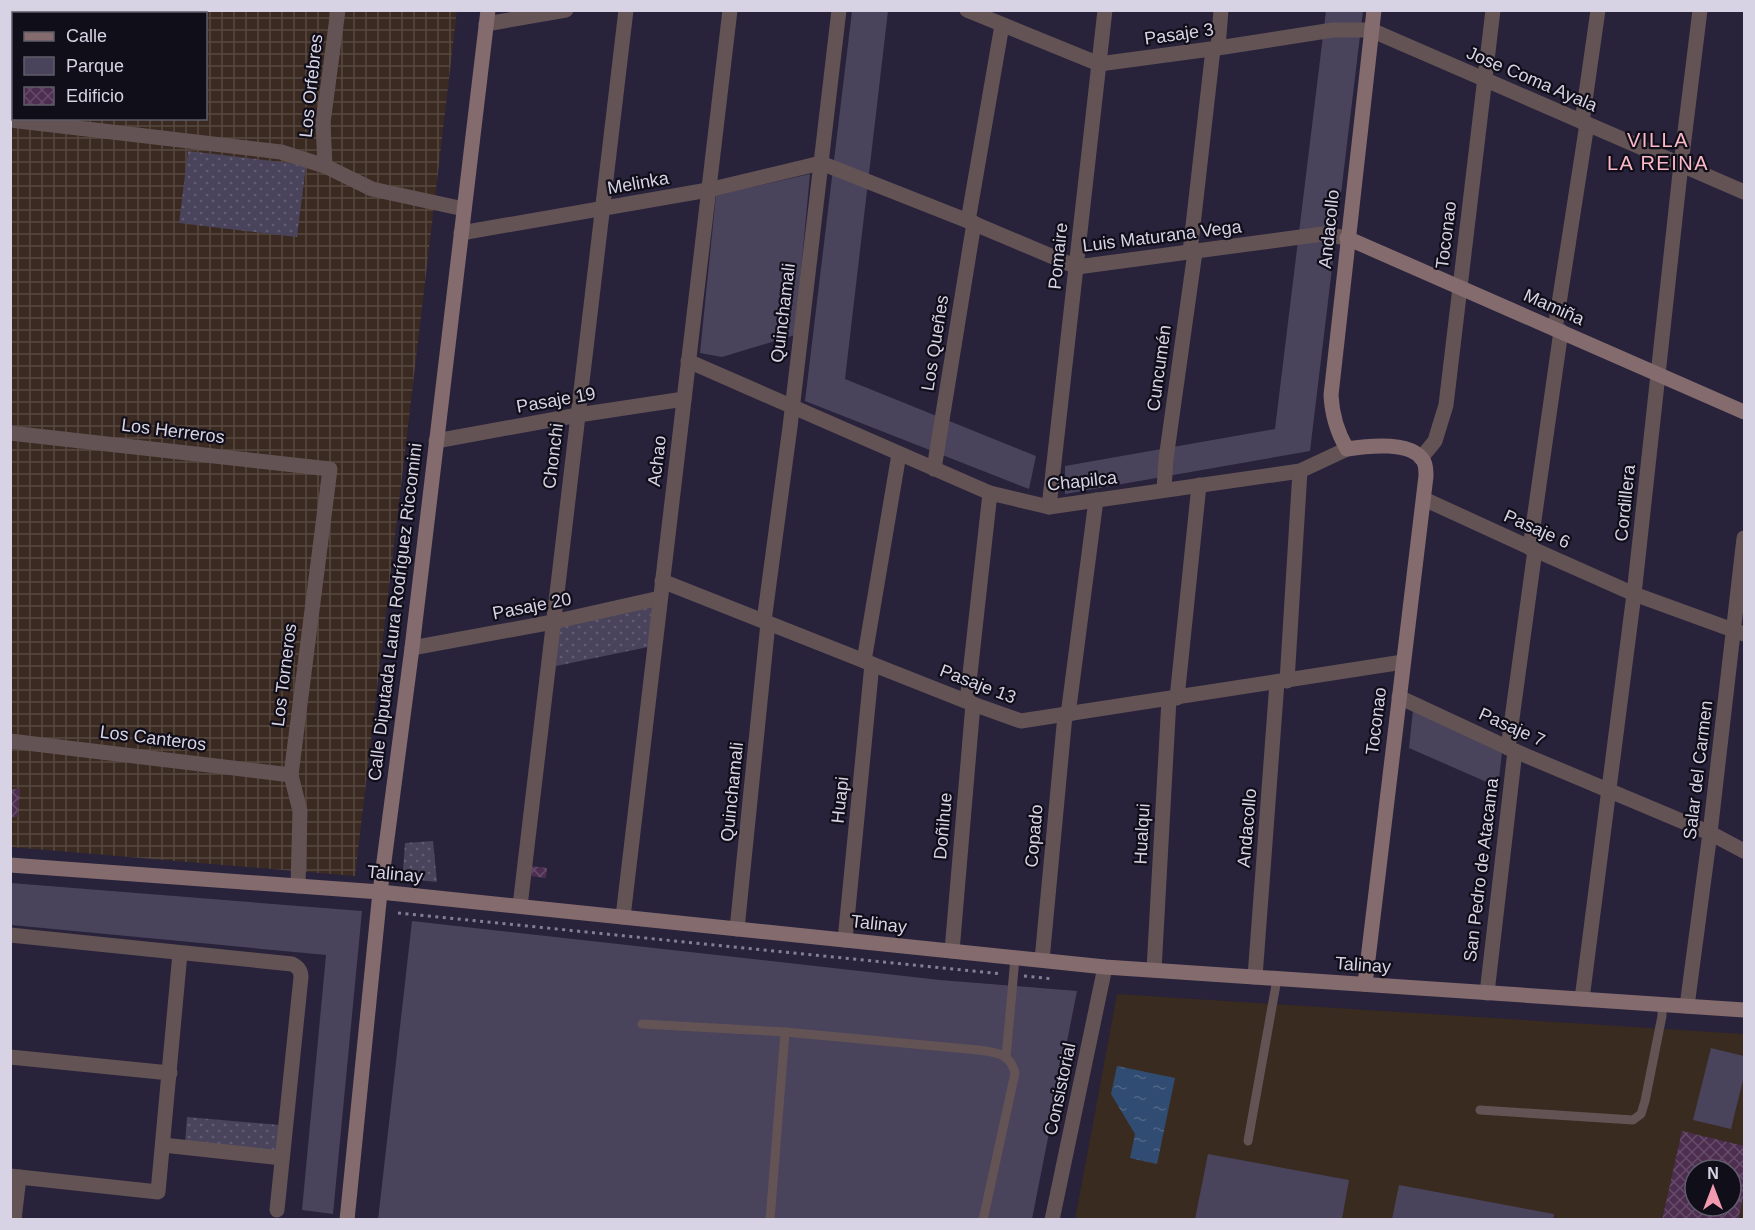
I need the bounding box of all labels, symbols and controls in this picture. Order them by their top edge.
legend [12,12,207,120]
street label: Pasaje 3 [1143,19,1215,49]
text: Calle [66,26,107,46]
street label: Los Orfebres [296,33,326,139]
street label: Jose Coma Ayala [1464,42,1601,116]
text: Parque [66,56,124,76]
text: Edificio [66,86,124,106]
district label: VILLA LA REINA [1607,129,1709,174]
street label: Melinka [606,168,671,198]
street label: Andacollo [1315,189,1343,269]
street label: Toconao [1432,200,1460,270]
street label: Luis Maturana Vega [1081,216,1244,256]
street label: Pomaire [1045,222,1071,290]
street label: Quinchamali [767,262,799,364]
street label: Mamiña [1521,285,1588,330]
street label: Los Queñes [918,293,952,393]
street label: Cuncumén [1143,324,1175,412]
street label: Pasaje 19 [515,383,597,417]
street label: Los Herreros [120,415,226,447]
street label: Chonchi [539,422,567,490]
street label: Achao [644,434,670,488]
street label: Calle Diputada Laura Rodríguez Riccomini [364,442,426,782]
street label: Cordillera [1611,463,1639,542]
street label: Chapilca [1046,467,1119,495]
street label: Pasaje 6 [1501,506,1573,552]
street label: Pasaje 20 [491,589,573,623]
street label: Los Torneros [268,622,300,728]
street label: Pasaje 13 [937,660,1019,708]
street label: Toconao [1362,686,1390,756]
street label: Salar del Carmen [1680,699,1716,841]
street label: Pasaje 7 [1476,704,1548,750]
street label: Los Canteros [99,722,207,754]
street label: Quinchamali [717,741,747,843]
street label: Huapi [828,776,852,824]
street label: San Pedro de Atacama [1460,776,1502,963]
street label: Andacollo [1234,788,1260,868]
street label: Doñihue [930,792,956,860]
street label: Hualqui [1130,803,1154,865]
street label: Copado [1021,804,1047,868]
street label: Talinay [366,862,424,886]
street label: Talinay [850,911,908,937]
street label: Talinay [1334,953,1392,977]
street label: Consistorial [1040,1041,1080,1137]
north arrow [1683,1158,1743,1218]
text: N [1707,1165,1719,1182]

